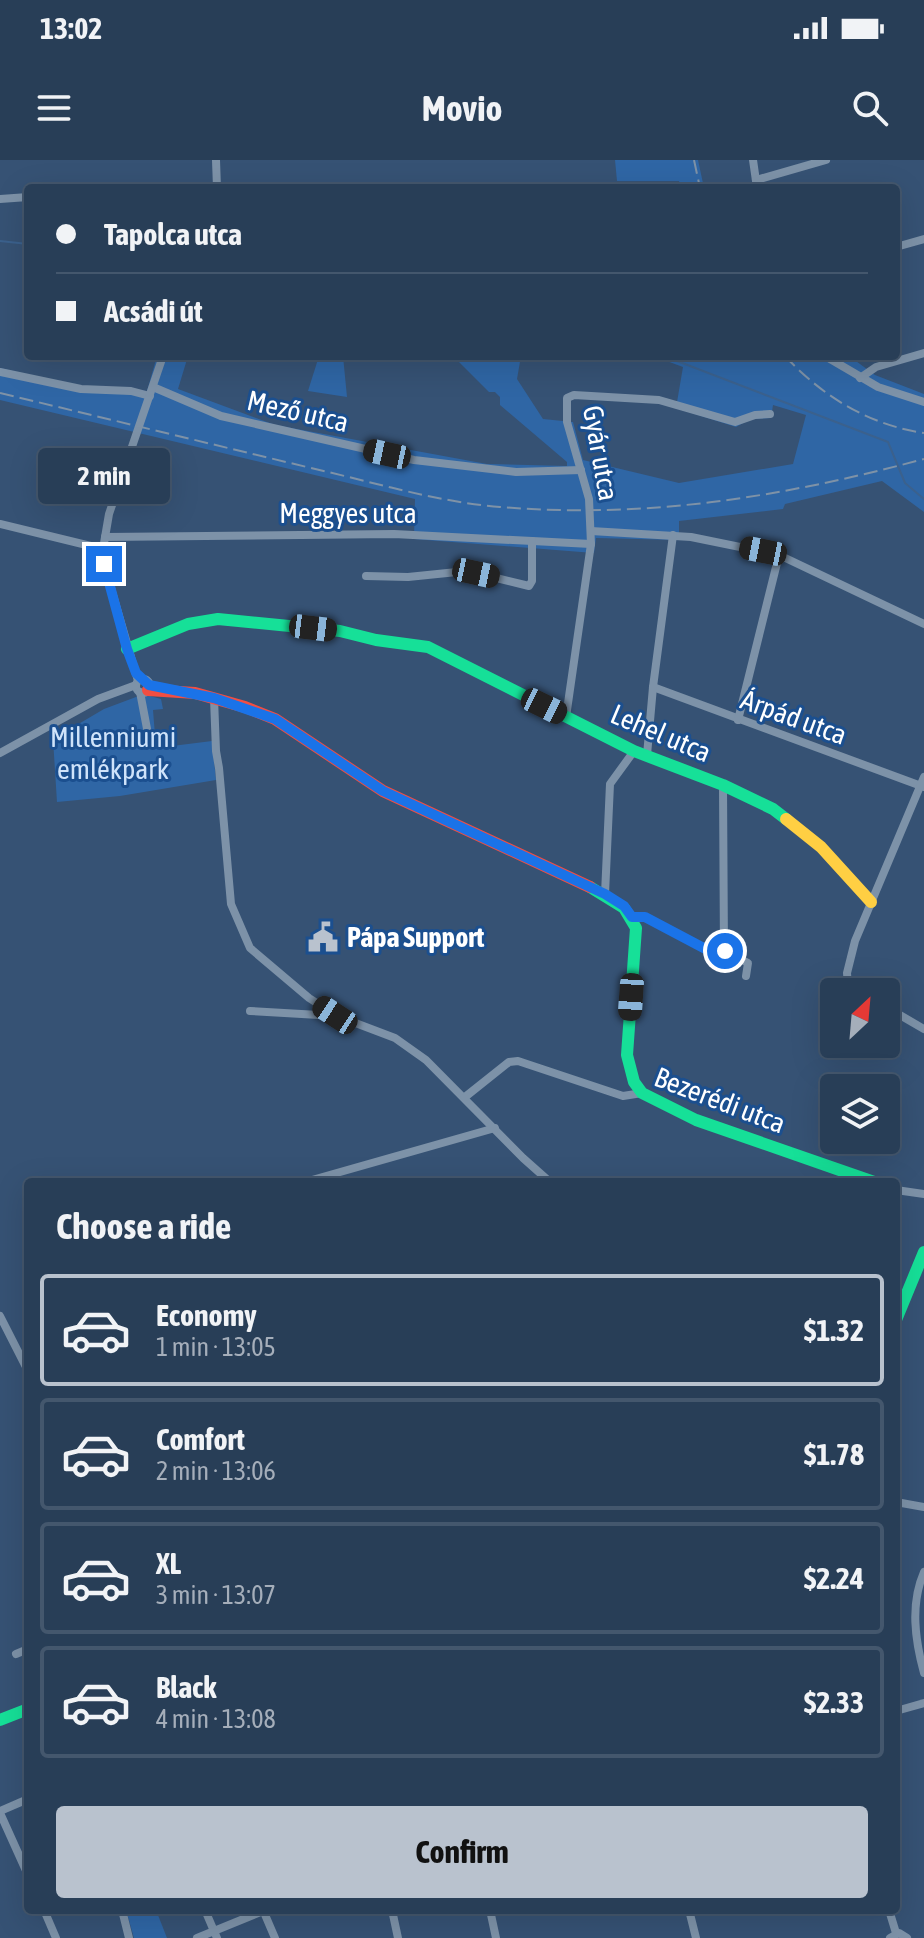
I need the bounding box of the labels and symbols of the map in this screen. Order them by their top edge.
street label: Mező utca [244,384,352,438]
street label: Gyár utca [577,403,625,503]
car [361,437,413,471]
callout: 2 min [38,448,170,504]
street label: Meggyes utca [279,497,417,529]
car [737,535,789,567]
route end [86,546,122,582]
car [450,556,502,590]
car [288,613,338,643]
street label: Árpád utca [737,683,851,751]
car [517,685,571,727]
street label: Lehel utca [606,698,716,768]
park label: Millenniumi emlékpark [50,721,176,785]
public building icon: Pápa Support [306,920,340,954]
place label: Pápa Support [347,921,484,953]
route start [707,933,743,969]
car [617,972,645,1022]
north arrow [820,978,900,1058]
car [308,992,362,1038]
street label: Bezerédi utca [650,1060,790,1140]

